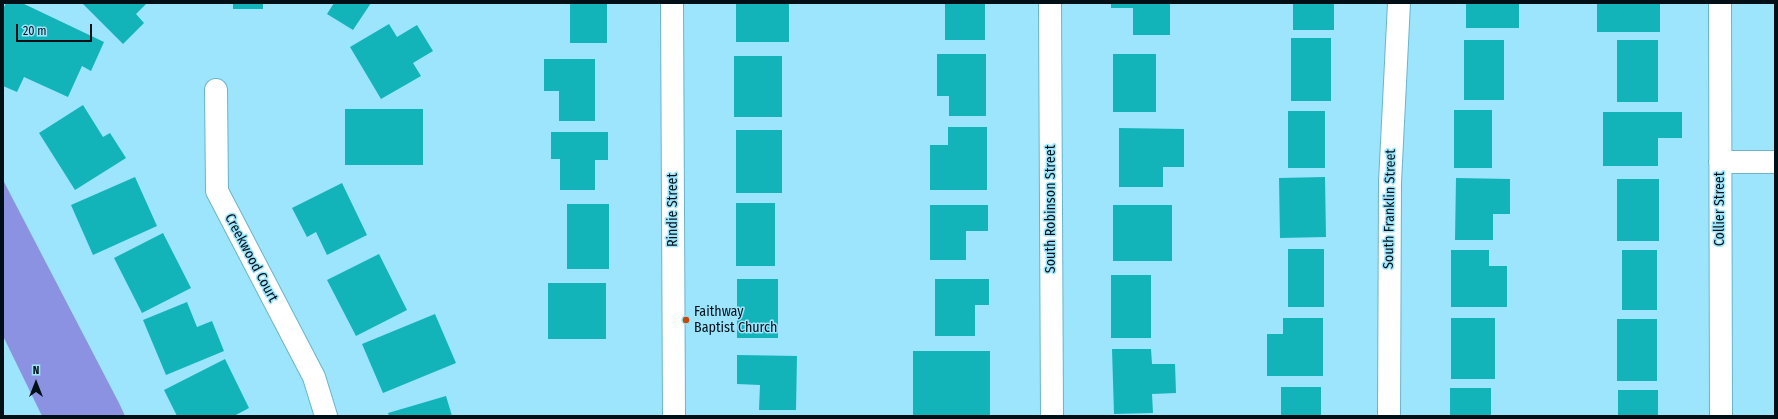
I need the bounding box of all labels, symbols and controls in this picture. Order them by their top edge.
scale bar [18,16,94,42]
text: 20 m [23,24,47,38]
street label: South Robinson Street [1043,145,1059,273]
street label: South Franklin Street [1381,149,1399,269]
street label: Collier Street [1712,172,1728,246]
street label: Rindie Street [665,173,681,247]
street label: Creekwood Court [221,211,281,305]
place label: Faithway Baptist Church [694,304,777,336]
marker: Faithway Baptist Church [681,315,691,325]
north arrow [16,363,56,403]
text: N [33,364,39,377]

